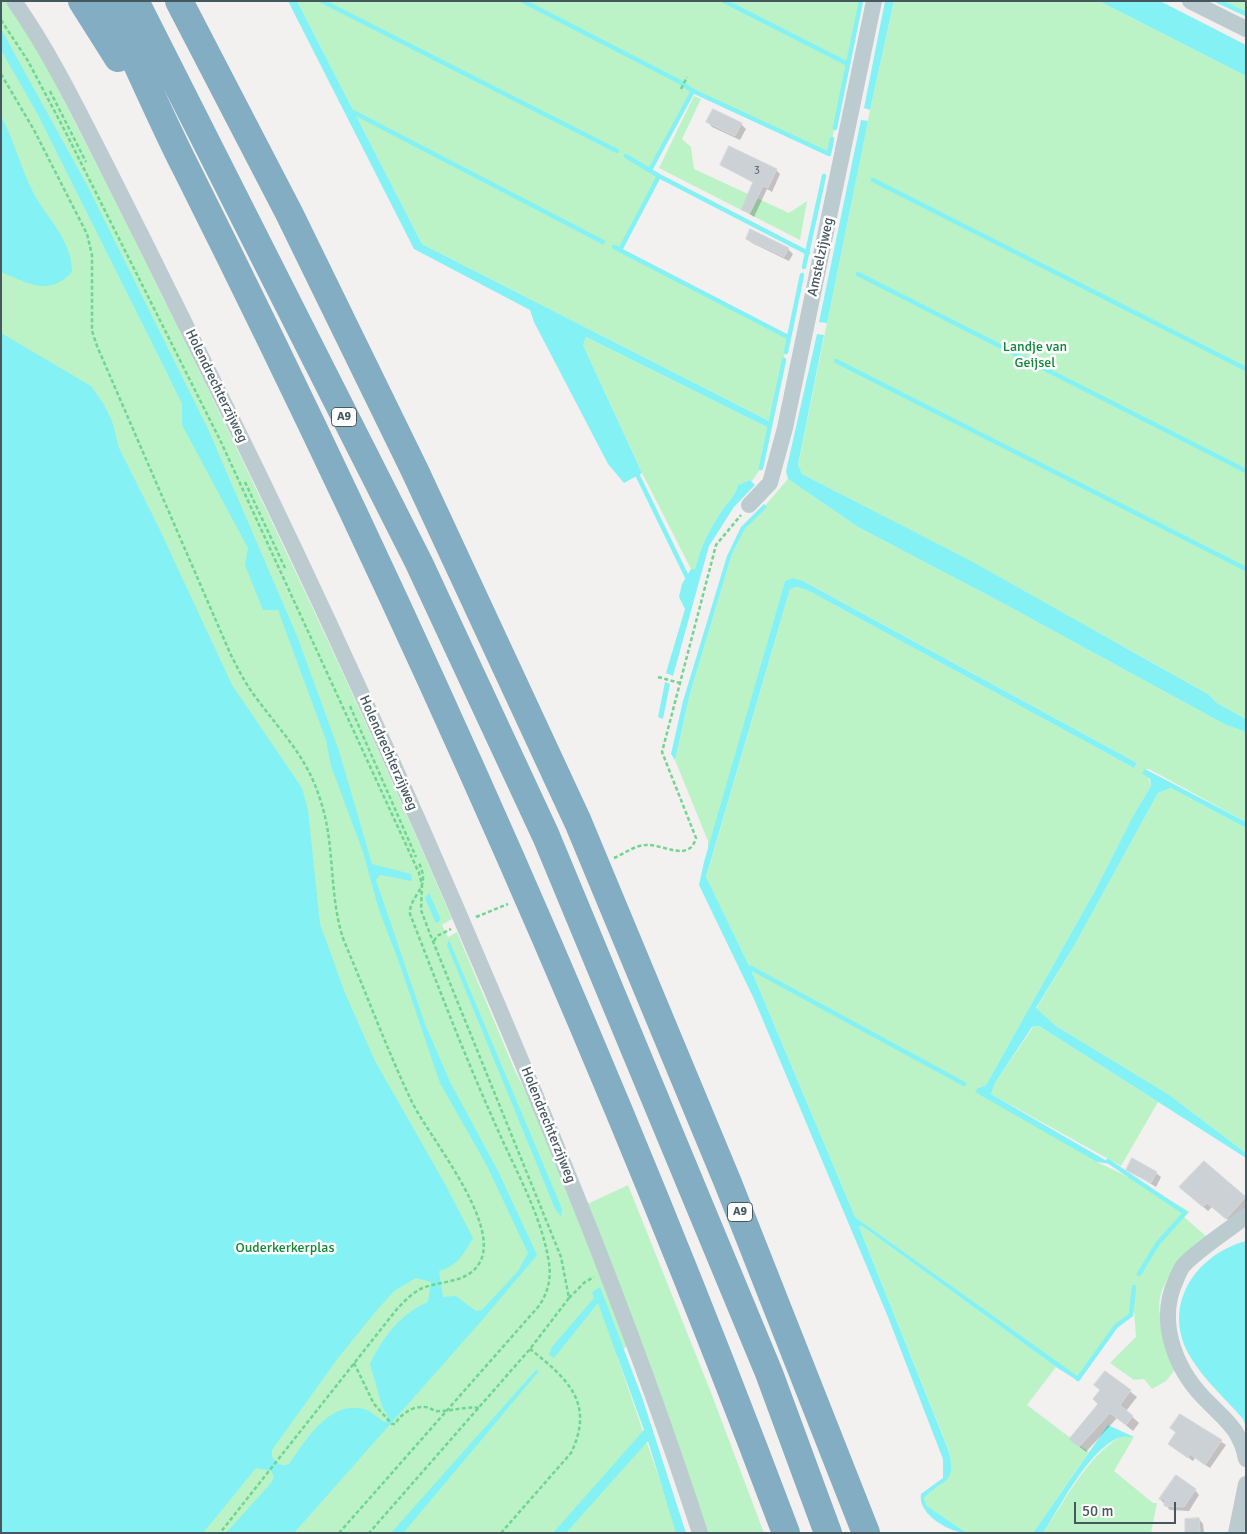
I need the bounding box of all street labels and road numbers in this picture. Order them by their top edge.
street label: Amstelzijweg [804,216,838,298]
street label: Holendrechterzijweg [181,327,251,445]
road number: A9 [332,408,356,427]
street label: Holendrechterzijweg [355,693,421,813]
street label: Holendrechterzijweg [517,1064,579,1186]
road number: A9 [728,1202,752,1222]

